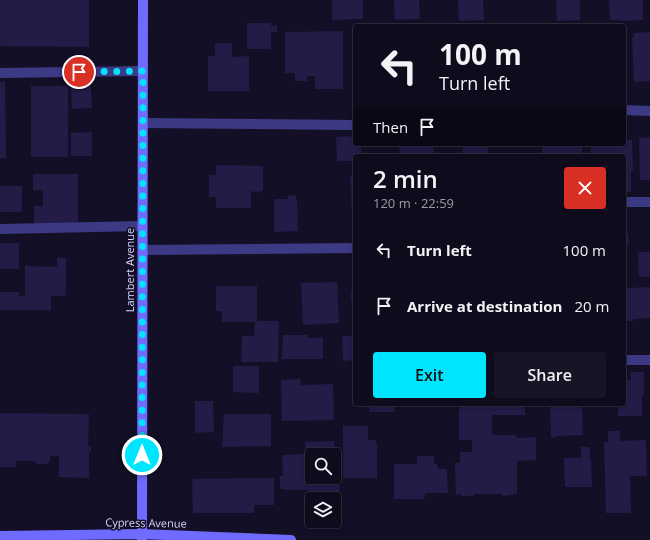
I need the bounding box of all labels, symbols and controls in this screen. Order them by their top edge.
text: 100 m [439,35,522,73]
icon: left [373,40,425,92]
pin [62,55,96,89]
icon: arrive [68,61,90,83]
text: Turn left [439,71,510,95]
icon: arrive [416,116,438,138]
text: Then [373,117,408,137]
text: 2 min [373,162,438,195]
button: close [564,167,606,209]
text: 120 m · 22:59 [373,194,454,212]
street label: Lambert Avenue [122,228,137,312]
icon: left [373,239,395,261]
text: Turn left [407,240,472,260]
text: 100 m [562,240,606,260]
icon: arrive [373,295,395,317]
text: Arrive at destination [407,296,562,316]
text: 20 m [574,296,609,316]
button: Exit [373,352,486,398]
button: Share [494,352,606,398]
position arrow [121,434,163,476]
map controls [305,448,341,528]
button: search [305,448,341,484]
button: layers [305,492,341,528]
street label: Cypress Avenue [105,514,187,531]

